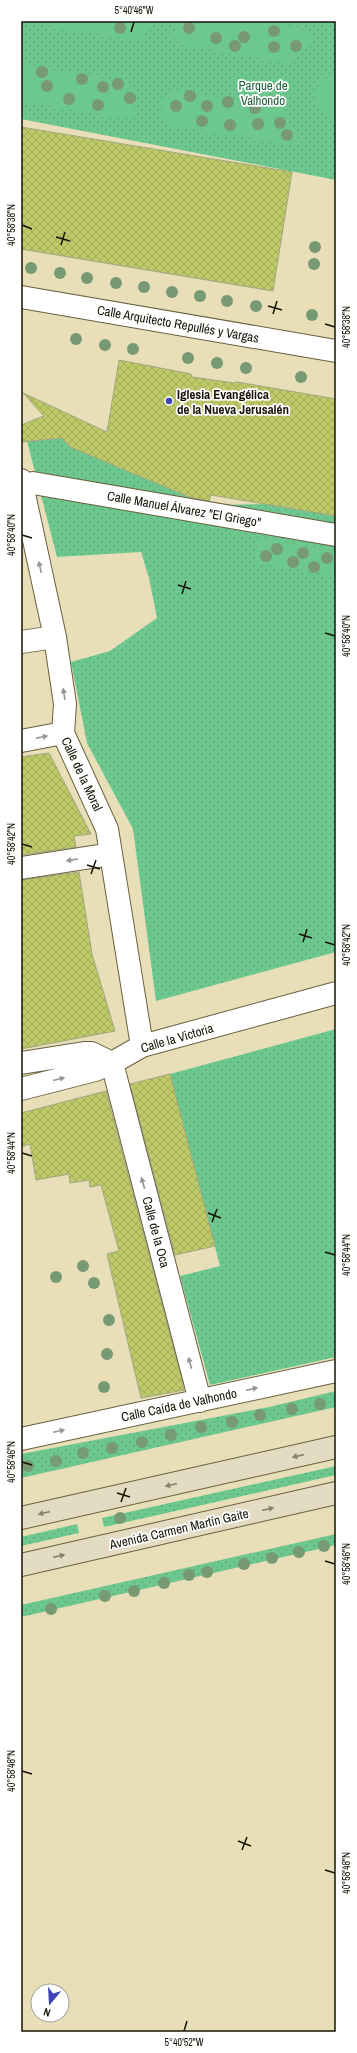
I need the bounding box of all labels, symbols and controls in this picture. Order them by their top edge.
text: 5°40'46"W [114,4,154,17]
park label: Parque de Valhondo [238,77,288,109]
text: 40°58'38"N [5,204,18,246]
street label: Calle Arquitecto Repullés y Vargas [96,301,260,347]
text: 40°58'38"N [340,306,353,348]
place label: Iglesia Evangélica de la Nueva Jerusalén [177,386,289,418]
marker: Iglesia Evangélica de la Nueva Jerusalén [164,396,174,406]
street label: Calle Manuel Álvarez "El Griego" [106,487,262,531]
text: 40°58'40"N [5,514,18,556]
one-way arrow [36,561,42,573]
text: 40°58'40"N [340,615,353,657]
one-way arrow [61,688,67,701]
one-way arrow [36,734,48,740]
street label: Calle de la Moral [57,734,107,814]
text: 40°58'42"N [5,823,18,865]
one-way arrow [66,857,79,863]
text: 40°58'42"N [340,924,353,966]
street label: Calle la Victoria [139,1019,215,1057]
one-way arrow [53,1076,65,1082]
text: 40°58'44"N [5,1132,18,1174]
one-way arrow [140,1177,146,1189]
street label: Calle de la Oca [138,1195,174,1269]
text: 40°58'44"N [340,1234,353,1276]
one-way arrow [187,1357,193,1369]
street label: Calle Caída de Valhondo [120,1384,238,1426]
one-way arrow [245,1386,258,1392]
one-way arrow [53,1427,65,1433]
text: 40°58'46"N [5,1441,18,1483]
one-way arrow [292,1453,304,1459]
one-way arrow [165,1482,177,1488]
street label: Avenida Carmen Martín Gaite [107,1505,250,1553]
one-way arrow [262,1505,274,1511]
one-way arrow [38,1511,51,1517]
text: 40°58'46"N [340,1543,353,1585]
one-way arrow [53,1553,65,1559]
text: 40°58'48"N [5,1750,18,1792]
text: 40°58'48"N [340,1852,353,1894]
north arrow [30,1983,70,2023]
text: N [42,2005,52,2020]
text: 5°40'52"W [164,2036,204,2049]

